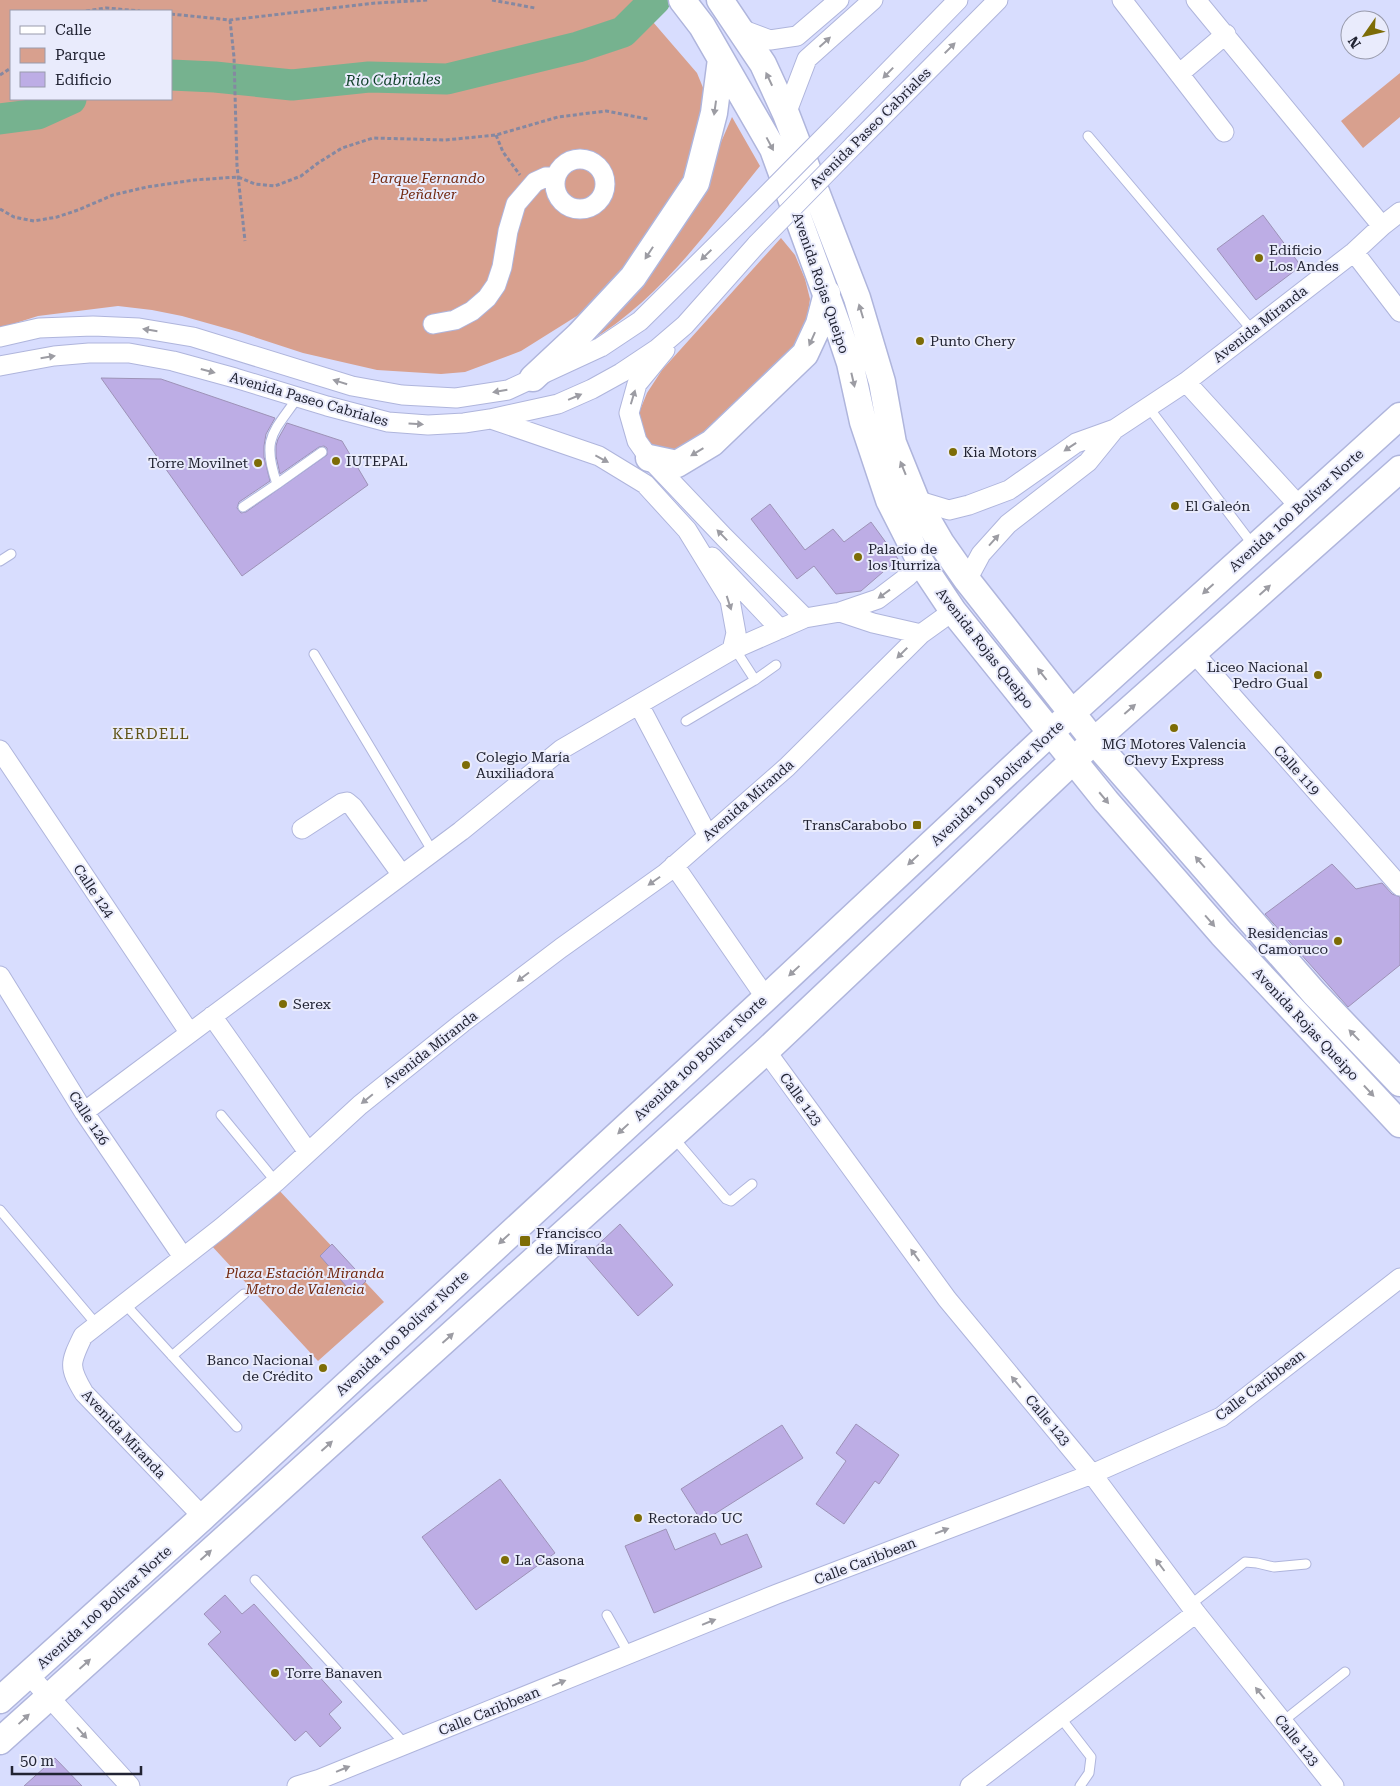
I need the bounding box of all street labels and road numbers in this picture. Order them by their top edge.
street label: Avenida Paseo Cabriales [806,64,934,192]
street label: Avenida Rojas Queipo [789,210,853,356]
street label: Avenida Miranda [1210,282,1311,366]
street label: Avenida Paseo Cabriales [228,369,391,429]
street label: Avenida 100 Bolívar Norte [1225,445,1367,575]
street label: Avenida Rojas Queipo [933,585,1037,711]
street label: Avenida 100 Bolívar Norte [927,717,1067,849]
street label: Calle 119 [1271,742,1323,798]
street label: Avenida Miranda [699,756,797,844]
street label: Calle 124 [70,861,118,921]
street label: Avenida Rojas Queipo [1250,964,1362,1084]
street label: Avenida 100 Bolívar Norte [630,992,770,1124]
street label: Avenida Miranda [380,1007,481,1091]
street label: Calle 123 [777,1070,825,1129]
street label: Calle 126 [66,1088,112,1148]
street label: Avenida 100 Bolívar Norte [332,1267,472,1399]
street label: Calle Caribbean [1212,1346,1308,1424]
street label: Avenida Miranda [79,1386,169,1482]
street label: Calle 123 [1022,1391,1074,1449]
street label: Calle Caribbean [812,1534,918,1588]
street label: Avenida 100 Bolívar Norte [33,1542,175,1672]
street label: Calle Caribbean [436,1683,542,1739]
street label: Calle 123 [1272,1711,1323,1769]

